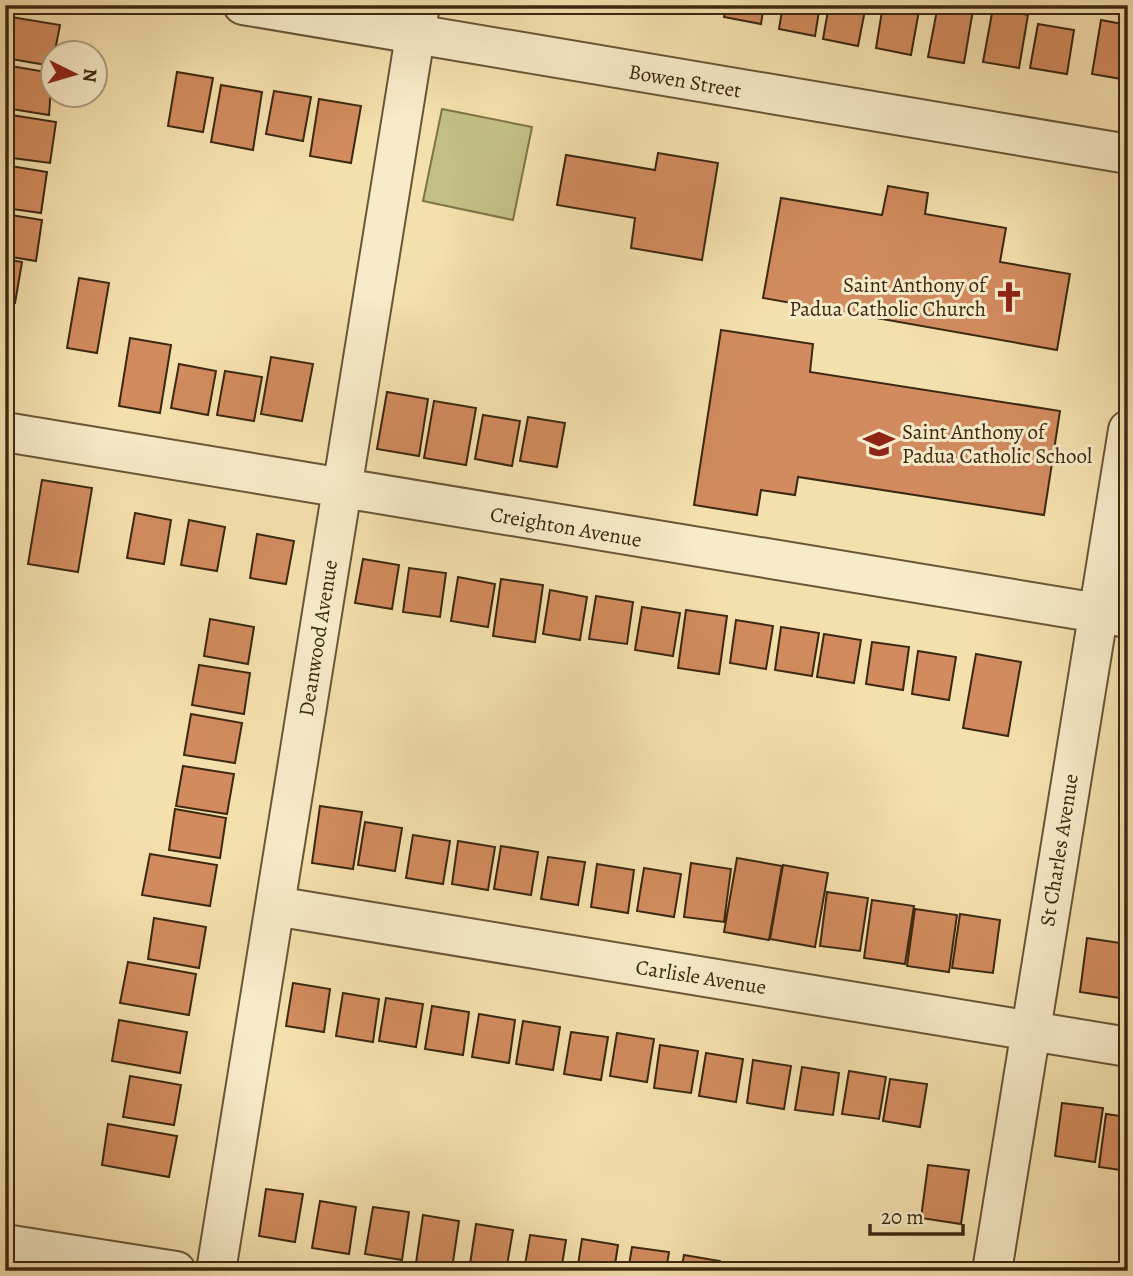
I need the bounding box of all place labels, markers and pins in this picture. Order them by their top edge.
place label: Saint Anthony of Padua Catholic Church [789,271,989,323]
church icon: Saint Anthony of Padua Catholic Church [992,280,1026,314]
place label: Saint Anthony of Padua Catholic School [902,418,1092,470]
school or university icon: Saint Anthony of Padua Catholic School [862,427,896,461]

